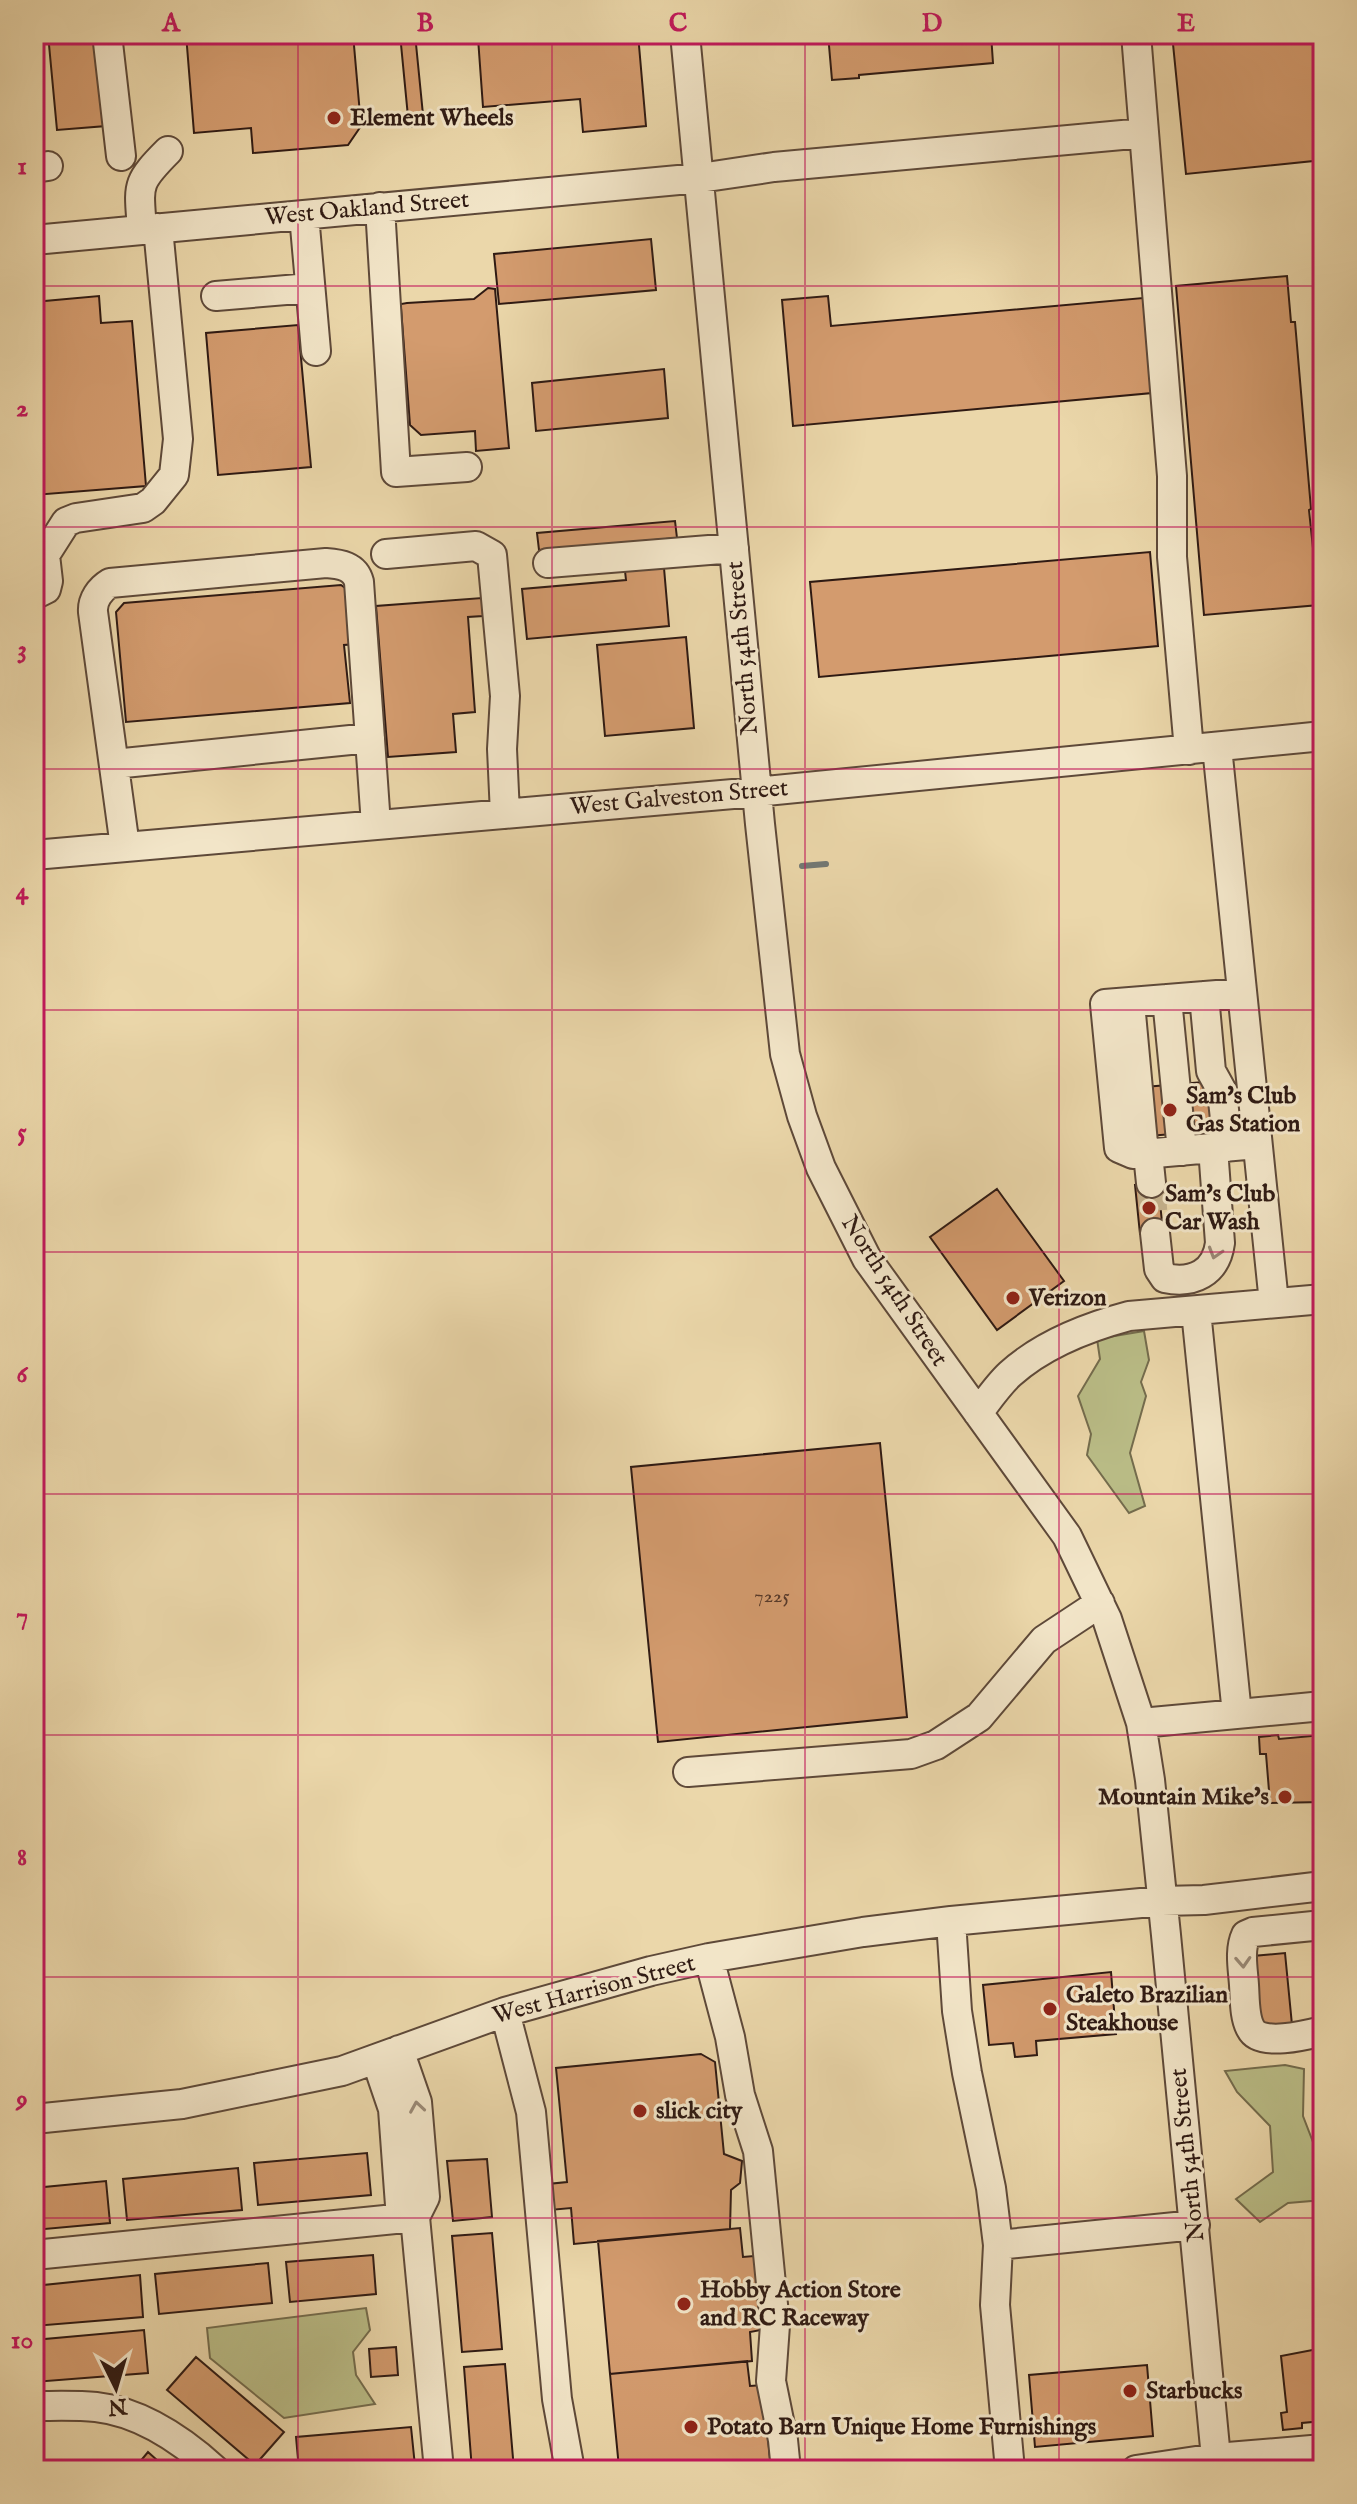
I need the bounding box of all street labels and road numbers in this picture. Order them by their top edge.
street label: West Oakland Street [263,185,471,233]
street label: North 54th Street [720,560,766,736]
street label: West Galveston Street [569,773,789,823]
street label: North 54th Street [834,1209,954,1373]
street label: West Harrison Street [489,1948,699,2032]
street label: North 54th Street [1163,2067,1213,2243]

